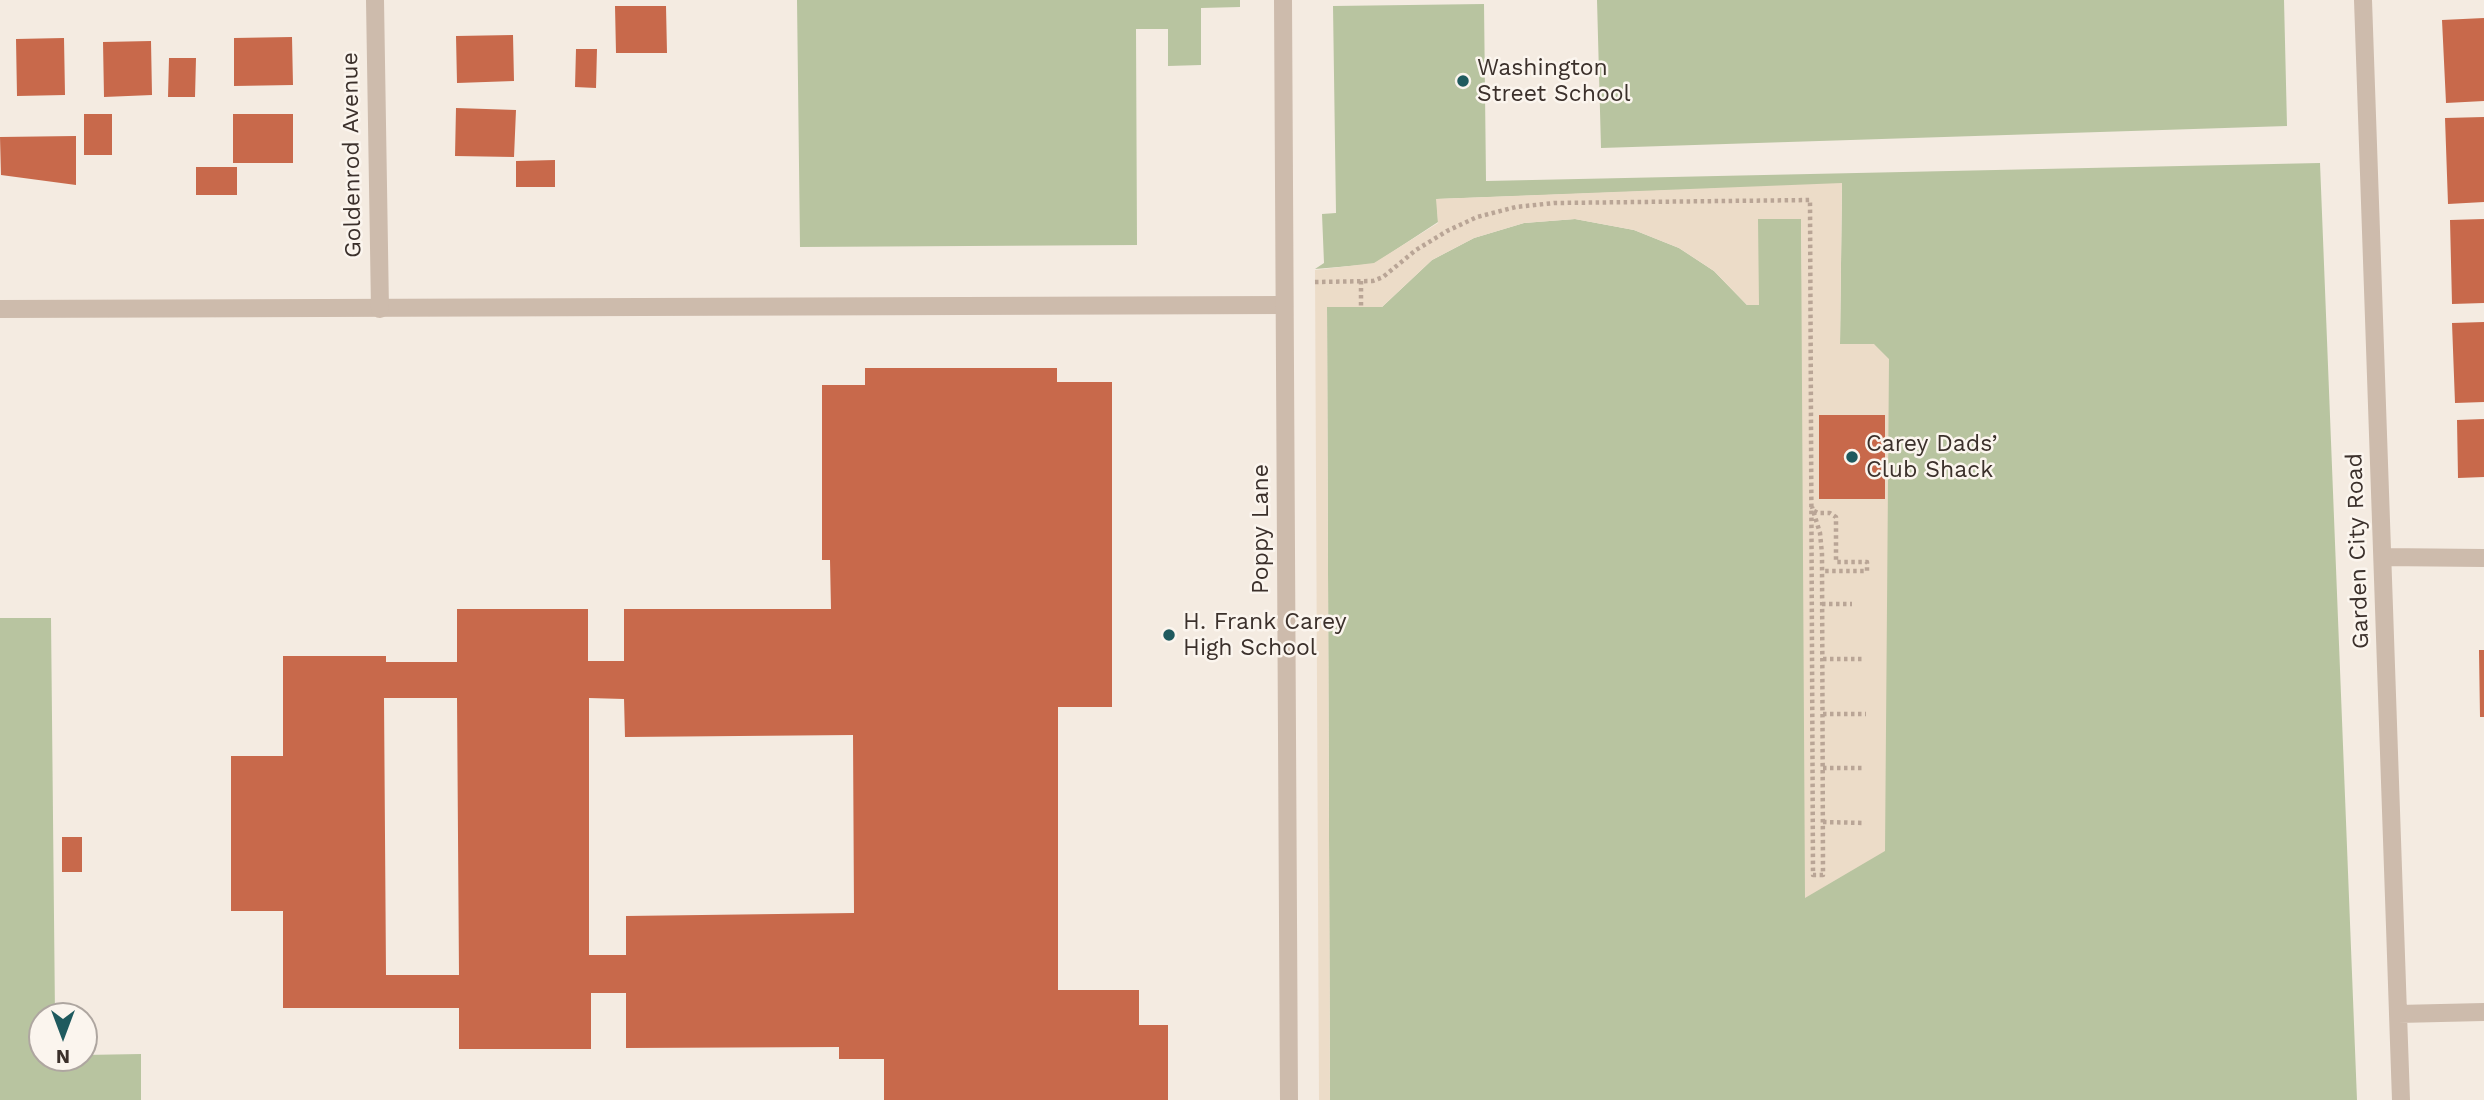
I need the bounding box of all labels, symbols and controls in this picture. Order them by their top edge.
street label: Goldenrod Avenue [336,52,368,258]
place label: Washington Street School [1477,54,1631,108]
marker: Washington Street School [1455,73,1471,89]
place label: Carey Dads’ Club Shack [1866,430,1997,484]
marker: Carey Dads’ Club Shack [1844,449,1860,465]
street label: Garden City Road [2341,453,2375,649]
street label: Poppy Lane [1247,464,1275,594]
place label: H. Frank Carey High School [1183,608,1347,662]
marker: H. Frank Carey High School [1161,627,1177,643]
north arrow [28,1002,98,1072]
text: N [56,1045,70,1068]

